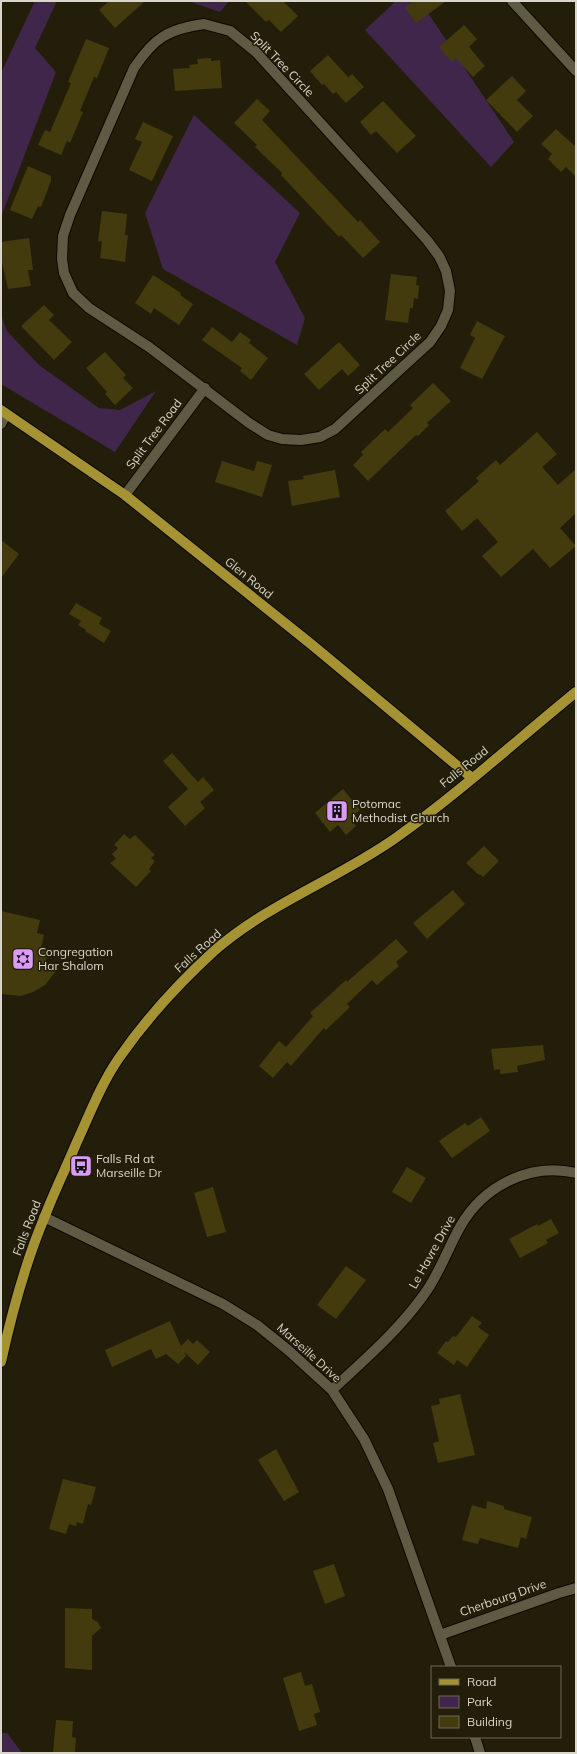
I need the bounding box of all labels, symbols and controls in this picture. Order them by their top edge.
street label: Split Tree Circle [247,28,317,100]
street label: Split Tree Circle [351,328,424,397]
street label: Split Tree Road [122,396,185,472]
street label: Glen Road [222,554,276,602]
street label: Falls Road [436,743,491,791]
place label: Potomac Methodist Church [352,796,450,825]
building icon: Potomac Methodist Church [324,798,350,824]
street label: Falls Road [171,926,224,976]
place label: Congregation Har Shalom [38,944,113,973]
synagogue icon: Congregation Har Shalom [10,946,36,972]
place label: Falls Rd at Marseille Dr [96,1151,162,1180]
bus stop icon: Falls Rd at Marseille Dr [68,1153,94,1179]
street label: Falls Road [9,1198,44,1258]
street label: Le Havre Drive [405,1212,458,1291]
street label: Marseille Drive [274,1320,345,1385]
street label: Cherbourg Drive [457,1576,548,1619]
legend [431,1666,561,1738]
text: Road [467,1674,496,1689]
text: Park [467,1694,493,1709]
text: Building [467,1714,512,1729]

